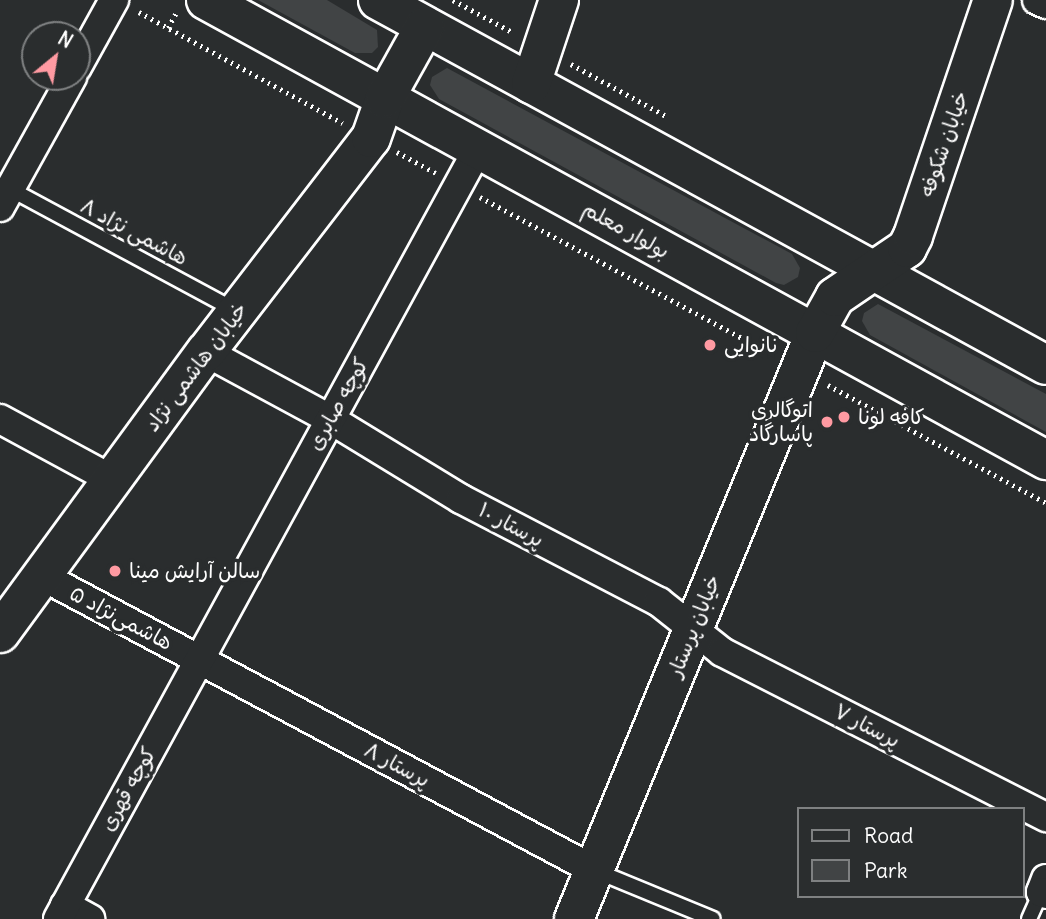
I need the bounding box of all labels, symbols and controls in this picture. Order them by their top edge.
north arrow [21,21,91,91]
text: N [54,26,77,53]
street label: خیابان شکوفه [914,88,974,200]
street label: هاشمی نژاد ۸ [76,193,192,271]
street label: بولوار معلم [578,196,674,264]
street label: خیابان هاشمی نژاد [139,297,253,437]
place label: نانوایی [724,332,779,358]
marker: نانوایی [702,337,718,353]
street label: کوچه صابری [302,353,374,455]
place label: اتوگالری پاسارگاد [749,397,813,447]
place label: کافه لونا [858,404,925,430]
marker: کافه لونا [836,409,852,425]
marker: اتوگالری پاسارگاد [819,414,835,430]
street label: پرستار ۱۰ [474,497,548,553]
place label: سالن آرایش مینا [129,558,260,584]
marker: سالن آرایش مینا [107,563,123,579]
street label: خیابان پرستار [662,571,726,681]
street label: هاشمی‌نژاد ۵ [65,580,177,656]
street label: پرستار ۷ [830,699,904,753]
street label: پرستار ۸ [360,737,434,793]
street label: کوچه قهری [95,743,161,835]
legend [797,807,1025,898]
text: Road [864,822,913,849]
text: Park [864,857,907,884]

